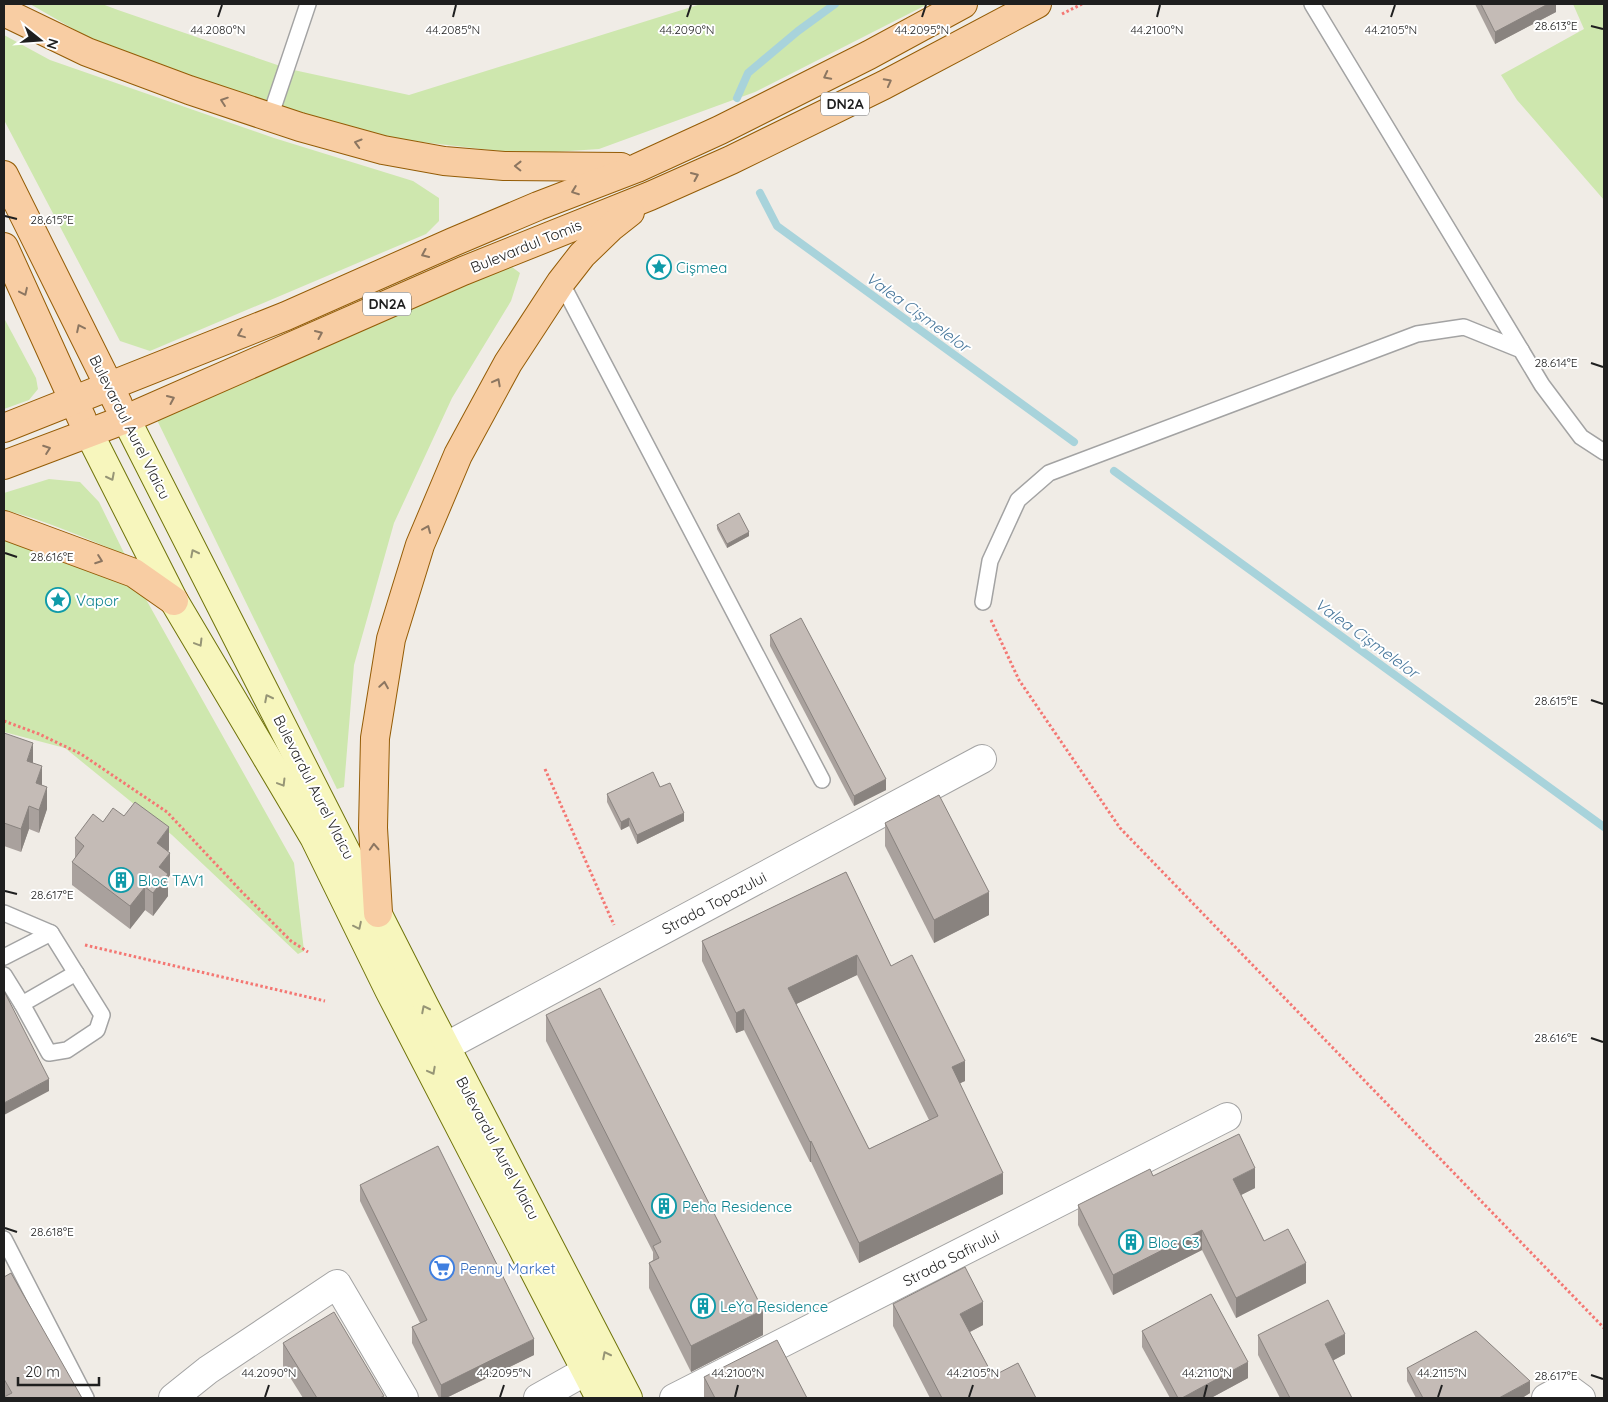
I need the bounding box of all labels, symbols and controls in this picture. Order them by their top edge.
north arrow [15,15,65,65]
text: 28.613°E [1534,18,1578,33]
text: 44.2080°N [191,22,245,37]
text: 44.2085°N [426,22,480,37]
text: 44.2090°N [659,22,715,37]
text: 44.2095°N [895,22,949,37]
text: 44.2100°N [1131,22,1183,37]
text: 44.2105°N [1365,22,1417,37]
text: N [42,36,63,51]
one-way arrow [823,70,832,80]
one-way arrow [883,78,892,88]
road number: DN2A [821,92,869,116]
one-way arrow [220,97,229,107]
one-way arrow [354,138,362,149]
one-way arrow [514,161,522,171]
one-way arrow [690,172,699,183]
one-way arrow [571,185,580,196]
text: 28.615°E [30,212,74,227]
street label: Bulevardul Tomis [468,215,584,277]
one-way arrow [421,247,430,258]
place icon: Cișmea [646,254,672,280]
place label: Cișmea [676,258,727,277]
water label: Valea Cișmelelor [862,268,975,358]
one-way arrow [18,287,28,296]
road number: DN2A [363,292,411,316]
one-way arrow [76,324,86,333]
one-way arrow [237,328,246,338]
one-way arrow [314,329,323,340]
street label: Bulevardul Aurel Vlaicu [85,352,175,502]
text: 28.614°E [1534,355,1578,370]
one-way arrow [491,379,501,388]
one-way arrow [165,395,174,405]
one-way arrow [42,445,50,455]
one-way arrow [105,472,115,481]
one-way arrow [421,525,432,534]
text: 28.616°E [30,549,74,564]
one-way arrow [190,549,200,558]
one-way arrow [94,554,103,564]
place icon: Vapor [45,587,71,613]
place label: Vapor [76,591,119,610]
water label: Valea Cișmelelor [1311,594,1424,684]
one-way arrow [193,638,203,647]
one-way arrow [378,680,388,689]
text: 28.615°E [1534,693,1578,708]
one-way arrow [264,694,274,703]
street label: Bulevardul Aurel Vlaicu [269,712,359,862]
one-way arrow [276,777,286,786]
one-way arrow [368,842,379,850]
building icon: Bloc TAV1 [108,867,134,893]
street label: Strada Topazului [658,867,770,939]
place label: Bloc TAV1 [138,871,204,890]
text: 28.617°E [30,887,74,902]
one-way arrow [352,921,362,930]
one-way arrow [421,1005,431,1014]
text: 28.616°E [1534,1030,1578,1045]
one-way arrow [426,1066,436,1075]
street label: Bulevardul Aurel Vlaicu [452,1073,544,1223]
building icon: Peha Residence [651,1193,677,1219]
place label: Peha Residence [682,1197,792,1216]
text: 28.618°E [30,1224,74,1239]
street label: Strada Safirului [899,1225,1003,1291]
building icon: Bloc C3 [1118,1229,1144,1255]
place label: Bloc C3 [1148,1233,1200,1252]
supermarket icon: Penny Market [429,1255,455,1281]
place label: Penny Market [460,1259,556,1278]
building icon: LeYa Residence [690,1293,716,1319]
place label: LeYa Residence [720,1297,828,1316]
one-way arrow [602,1351,612,1360]
scale bar [18,1354,99,1386]
text: 20 m [25,1362,60,1381]
text: 44.2090°N [241,1365,297,1380]
text: 44.2095°N [477,1365,531,1380]
text: 44.2100°N [712,1365,764,1380]
text: 44.2105°N [947,1365,999,1380]
text: 44.2110°N [1182,1365,1232,1380]
text: 44.2115°N [1417,1365,1467,1380]
text: 28.617°E [1534,1368,1578,1383]

